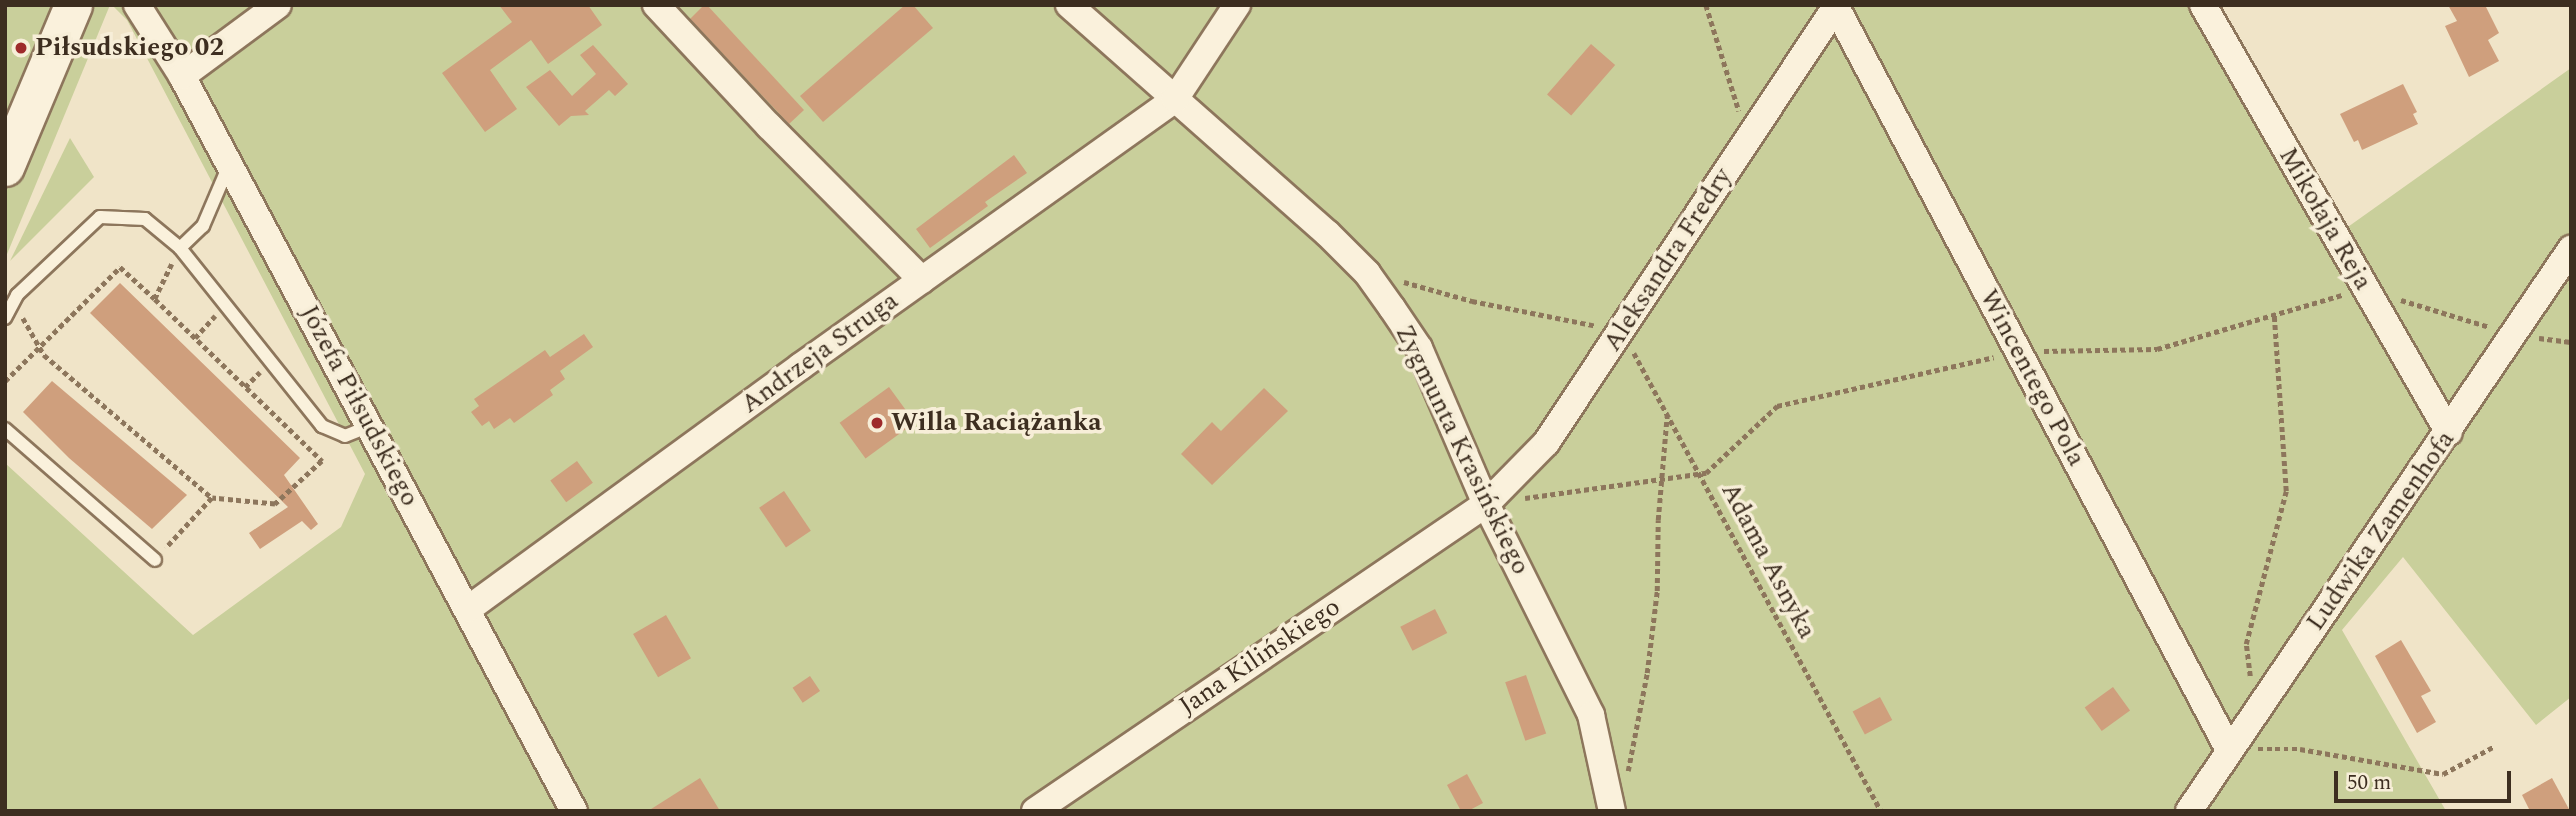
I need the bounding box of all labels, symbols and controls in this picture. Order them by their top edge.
place label: Piłsudskiego 02 [35,32,224,64]
marker: Piłsudskiego 02 [13,40,29,56]
street label: Mikołaja Reja [2272,142,2378,296]
street label: Aleksandra Fredry [1597,162,1739,358]
street label: Wincentego Pola [1972,284,2092,472]
street label: Andrzeja Struga [735,285,905,421]
street label: Józefa Piłsudskiego [293,300,425,512]
street label: Zygmunta Krasińskiego [1388,320,1536,580]
place label: Willa Raciążanka [891,407,1102,439]
marker: Willa Raciążanka [869,415,885,431]
street label: Ludwika Zamenhofa [2300,425,2462,637]
street label: Adama Asnyka [1714,478,1822,644]
street label: Jana Kilińskiego [1173,592,1347,722]
scale bar [2338,756,2515,800]
text: 50 m [2347,767,2391,799]

